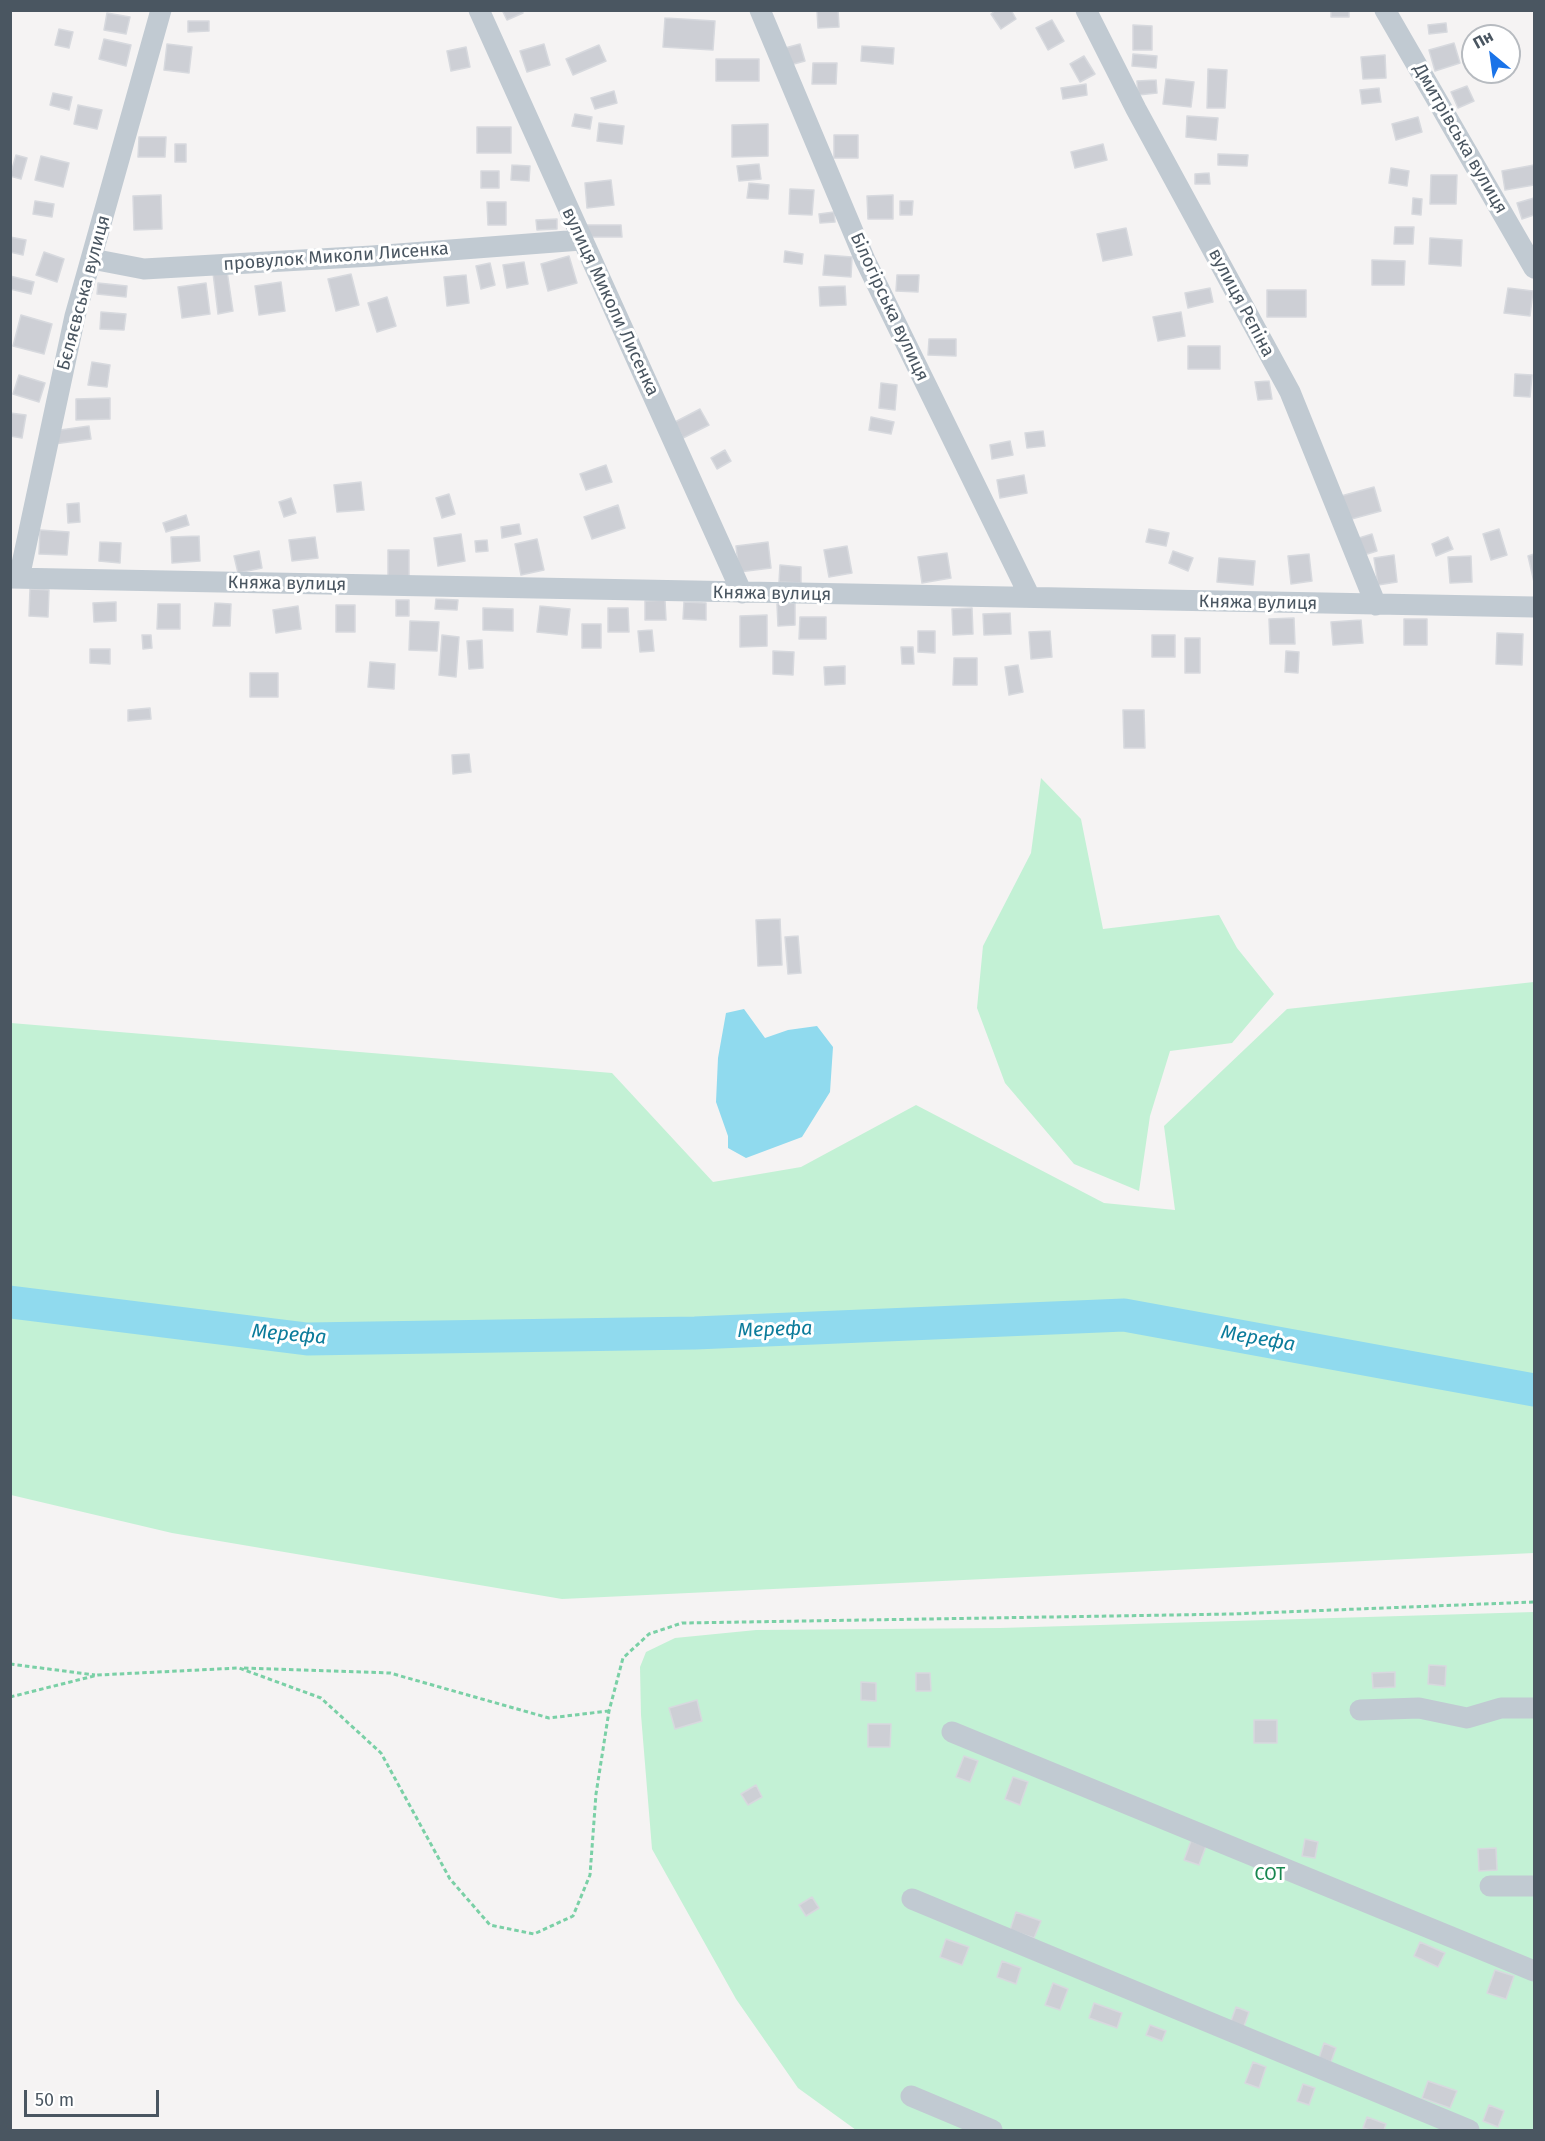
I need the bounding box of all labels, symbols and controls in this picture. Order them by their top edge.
north arrow [1461,24,1521,84]
text: Пн [1470,26,1496,53]
street label: Дмитрівська вулиця [1408,60,1512,218]
street label: вулиця Миколи Лисенка [557,204,663,400]
street label: Бєляєвська вулиця [53,213,115,373]
street label: Білогірська вулиця [845,229,933,385]
street label: провулок Миколи Лисенка [223,238,449,276]
street label: вулиця Рєпіна [1203,245,1279,361]
street label: Княжа вулиця [228,572,346,596]
street label: Княжа вулиця [713,582,831,606]
street label: Княжа вулиця [1199,591,1317,615]
water label: Мерефа [737,1317,813,1343]
water label: Мерефа [251,1320,327,1350]
water label: Мерефа [1219,1321,1297,1357]
park label: СОТ [1255,1864,1285,1886]
scale bar [27,2078,162,2116]
text: 50 m [35,2089,74,2111]

